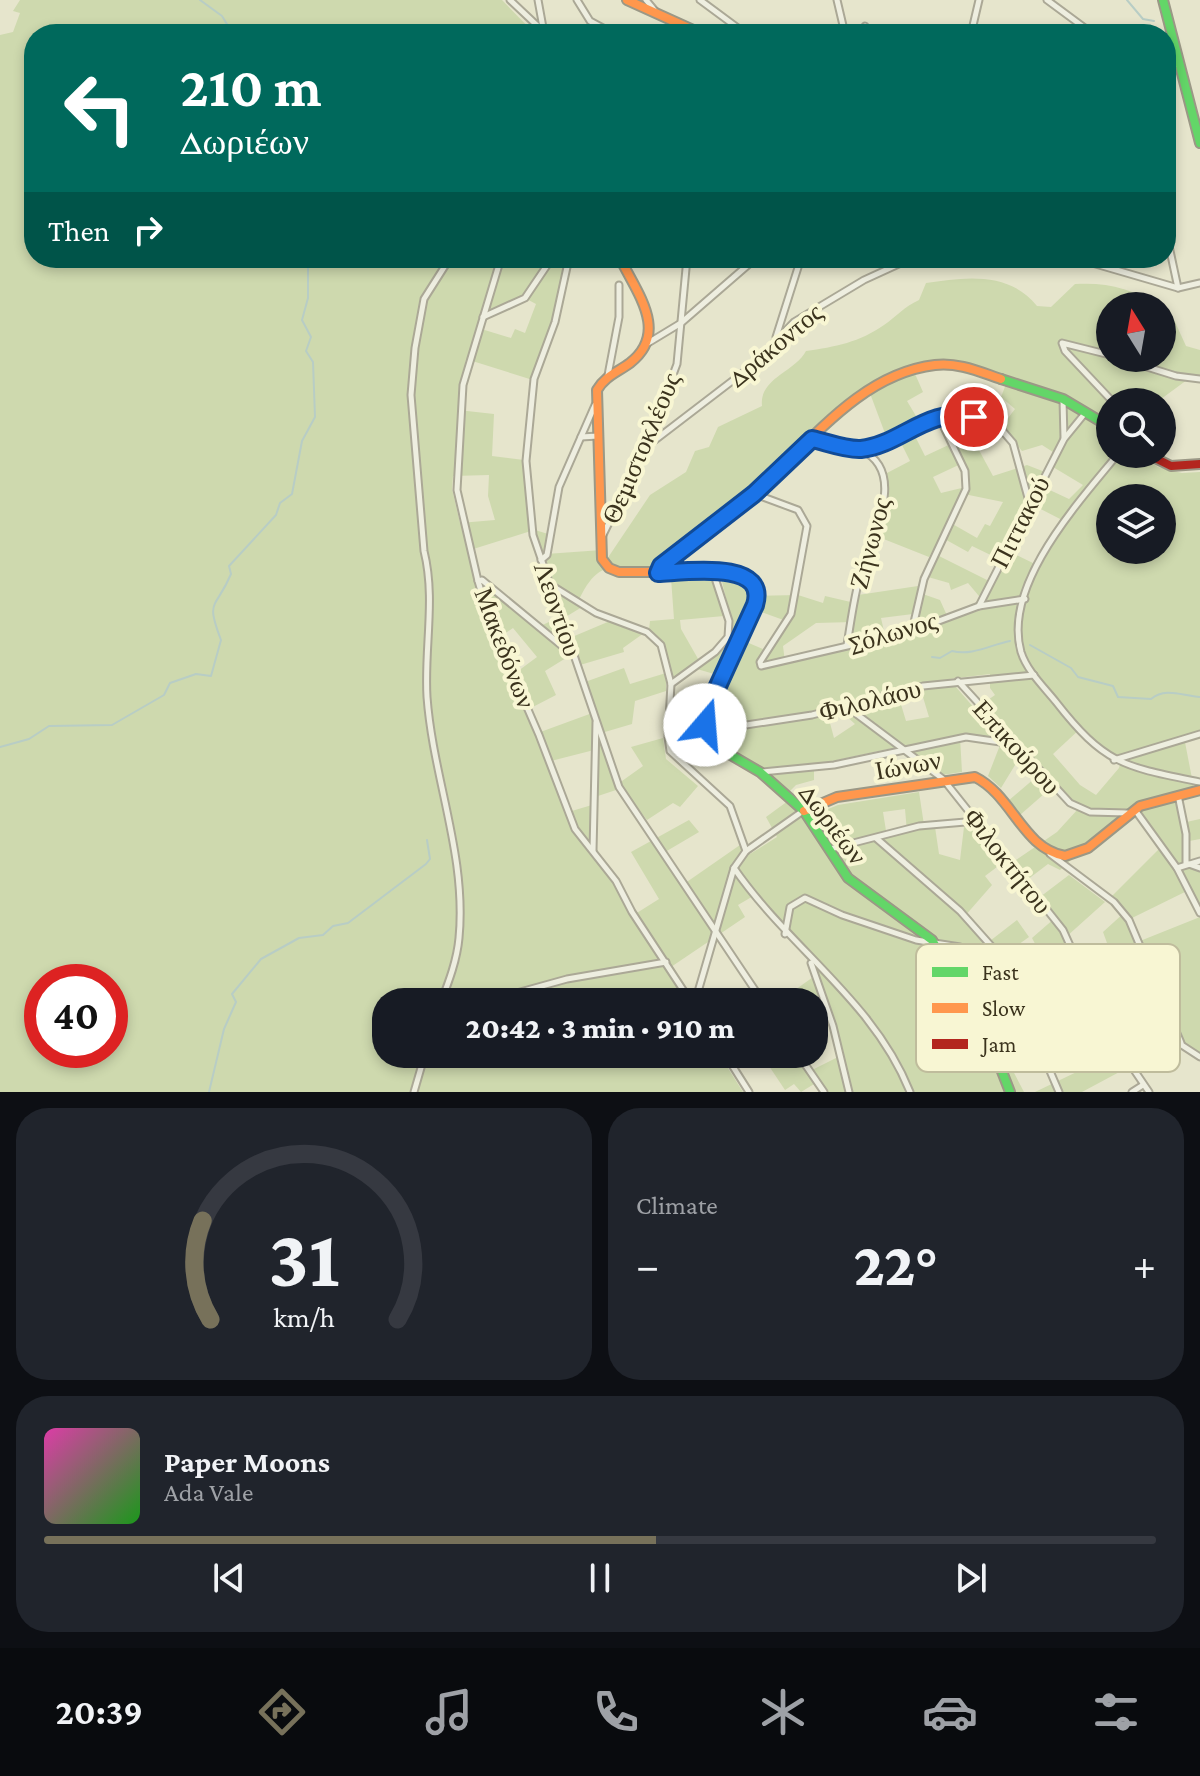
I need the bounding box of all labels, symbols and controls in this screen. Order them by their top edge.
icon: left [48,56,152,160]
text: 210 m [180,56,322,118]
text: Δωριέων [180,122,309,162]
icon: right [126,208,170,252]
text: Then [48,214,110,247]
north arrow [1096,292,1176,372]
map controls [1096,292,1176,564]
street label: Δράκοντος [722,297,829,393]
street label: Θεμιστοκλέους [597,368,687,528]
pin [940,383,1008,451]
button: search [1096,388,1176,468]
icon: arrive [952,395,996,439]
street label: Πιττακού [985,472,1056,573]
button: layers [1096,484,1176,564]
street label: Ζήνωνος [844,494,897,592]
street label: Λεοντίου [528,558,587,660]
street label: Μακεδόνων [468,584,541,713]
street label: Σόλωνος [846,606,941,659]
street label: Φιλολάου [816,674,924,727]
position arrow [663,683,747,767]
street label: Επικούρου [967,694,1066,800]
street label: Ιώνων [873,745,944,786]
street label: Δωριέων [793,778,872,870]
street label: Φιλοκτήτου [958,803,1058,920]
legend [916,944,1180,1072]
text: Fast [982,960,1019,985]
speed limit sign: 40 [24,964,128,1068]
text: Slow [982,996,1026,1021]
text: 20:42 · 3 min · 910 m [465,1011,735,1044]
text: Jam [980,1032,1017,1057]
text: Climate [636,1191,718,1220]
text: 31 [268,1211,340,1304]
text: 22° [854,1231,938,1298]
text: − [636,1241,659,1289]
text: + [1133,1241,1156,1289]
text: km/h [273,1301,335,1333]
text: Paper Moons [164,1445,330,1478]
text: Ada Vale [164,1478,253,1507]
icon: previous [207,1556,251,1600]
icon: pause [578,1556,622,1600]
icon: next [949,1556,993,1600]
icon: directions [254,1684,310,1740]
icon: music [421,1684,477,1740]
icon: phone [588,1684,644,1740]
icon: climate [755,1684,811,1740]
icon: car [922,1684,978,1740]
icon: filters [1088,1684,1144,1740]
text: 20:39 [55,1692,143,1732]

